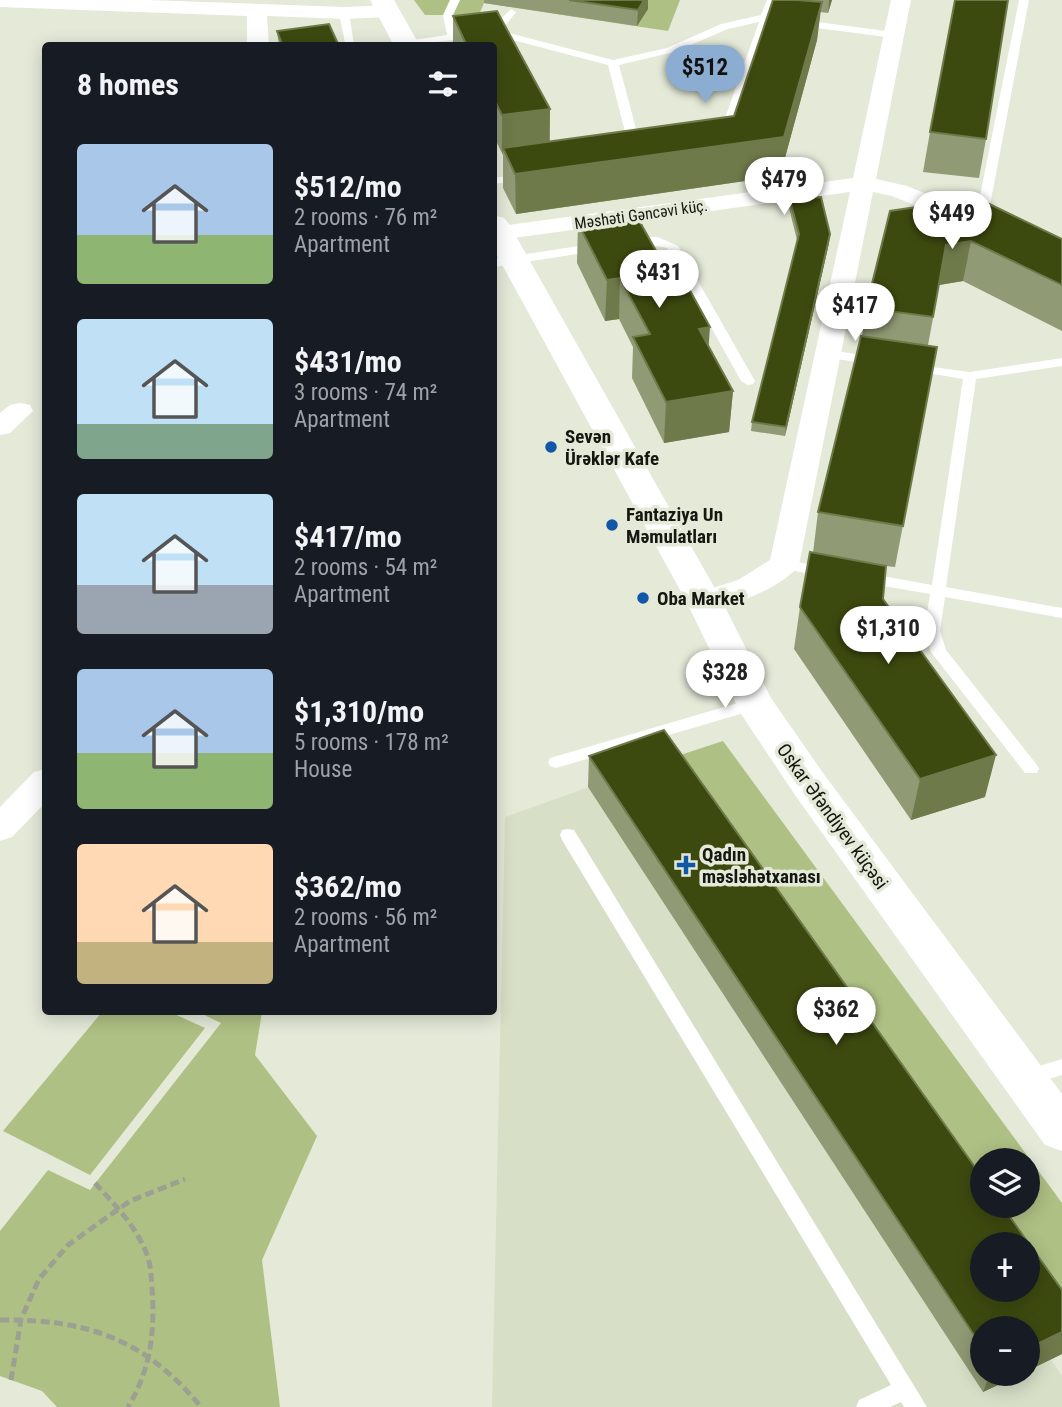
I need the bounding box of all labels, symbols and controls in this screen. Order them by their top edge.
pin: $512 [664,46,746,105]
text: $512 [682,54,728,81]
icon: filters [424,65,462,103]
text: 8 homes [77,67,179,102]
pin: $479 [743,158,825,217]
text: $479 [761,166,807,193]
text: $512/mo [294,169,402,204]
icon: home [133,172,217,256]
pin: $449 [911,191,993,251]
street label: Məshəti Gəncəvi küç. [573,196,709,233]
text: $449 [929,200,975,227]
text: 2 rooms · 76 m² [294,204,437,231]
text: Apartment [294,231,390,258]
pin: $431 [618,250,700,310]
text: $431 [636,259,682,286]
pin: $417 [814,284,896,343]
text: $417 [832,292,878,319]
text: $431/mo [294,344,402,379]
icon: home [133,347,217,431]
text: 3 rooms · 74 m² [294,379,437,406]
text: Apartment [294,406,390,433]
place label: Sevən Ürəklər Kafe [565,425,659,470]
marker: Sevən Ürəklər Kafe [543,439,559,455]
place label: Fantaziya Un Məmulatları [626,503,723,548]
marker: Fantaziya Un Məmulatları [604,517,620,533]
text: $417/mo [294,519,402,554]
icon: home [133,522,217,606]
text: 2 rooms · 54 m² [294,554,437,581]
text: Apartment [294,581,390,608]
place label: Oba Market [657,587,745,610]
marker: Oba Market [635,590,651,606]
pin: $1,310 [831,606,945,666]
text: $1,310 [856,615,920,642]
pin: $328 [684,650,766,710]
text: $328 [702,659,748,686]
text: $1,310/mo [294,694,424,729]
icon: home [133,697,217,781]
text: 5 rooms · 178 m² [294,729,449,756]
street label: Oskar Əfəndiyev küçəsi [772,739,893,894]
text: House [294,756,352,783]
place label: Qadın məsləhətxanası [702,843,821,888]
marker: Qadın məsləhətxanası [676,855,696,875]
text: $362/mo [294,869,402,904]
icon: home [133,872,217,956]
text: 2 rooms · 56 m² [294,904,437,931]
text: Apartment [294,931,390,958]
pin: $362 [795,988,877,1047]
text: $362 [813,996,859,1023]
map controls [970,1148,1040,1386]
button: layers [970,1148,1040,1218]
button: + [970,1232,1040,1302]
button: − [970,1316,1040,1386]

